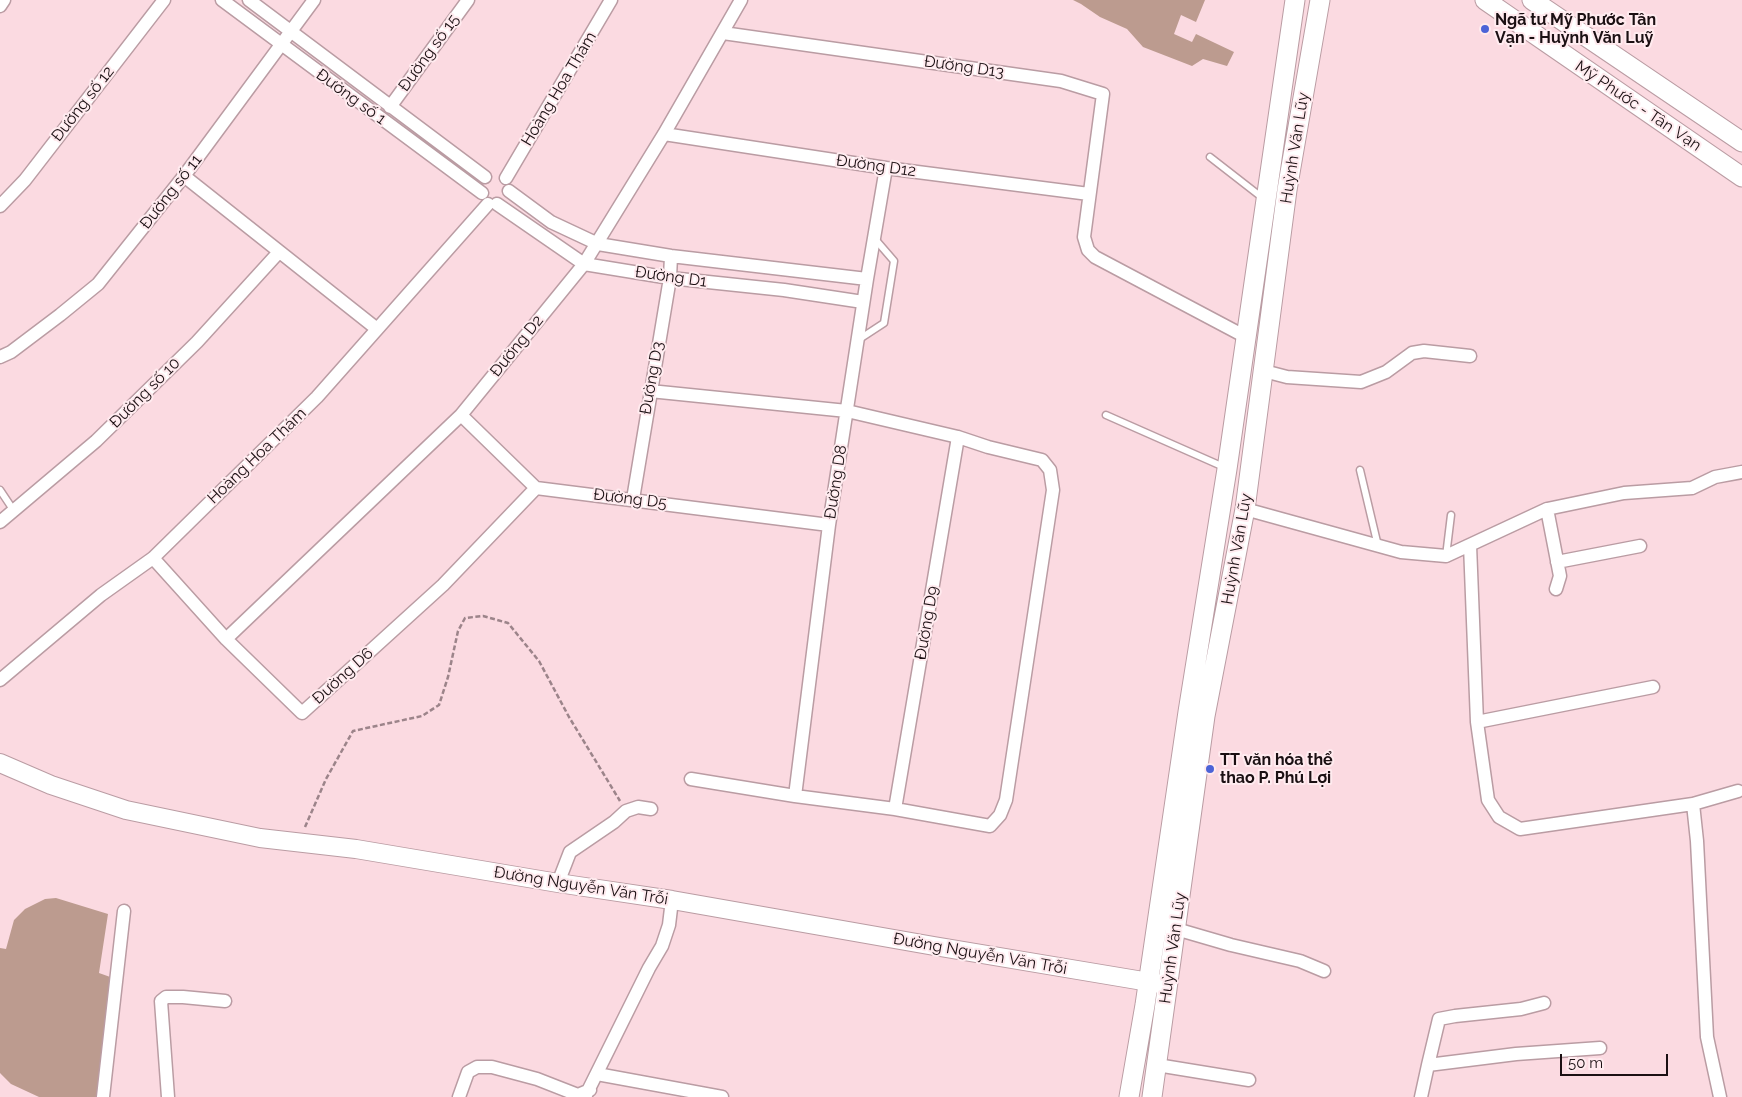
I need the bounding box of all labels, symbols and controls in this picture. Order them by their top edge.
place label: Ngã tư Mỹ Phước Tân Vạn - Huỳnh Văn Luỹ [1495,10,1656,48]
street label: Đường số 15 [395,11,463,95]
marker: Ngã tư Mỹ Phước Tân Vạn - Huỳnh Văn Luỹ [1479,23,1491,35]
street label: Hoàng Hoa Thám [517,28,601,150]
street label: Đường D13 [923,52,1005,82]
street label: Mỹ Phước - Tân Vạn [1571,57,1705,155]
street label: Đường số 12 [48,62,118,146]
street label: Đường số 1 [312,65,390,129]
street label: Huỳnh Văn Lũy [1277,91,1313,205]
street label: Đường số 11 [136,151,206,233]
street label: Đường D12 [835,151,917,181]
street label: Đường D1 [634,262,708,292]
street label: Đường D2 [486,311,548,381]
street label: Đường D3 [636,340,668,416]
street label: Đường số 10 [106,354,184,432]
street label: Hoàng Hoa Thám [204,404,310,508]
street label: Đường D8 [821,444,851,520]
street label: Đường D5 [592,485,668,513]
street label: Huỳnh Văn Lũy [1218,492,1256,606]
street label: Đường D9 [911,585,943,661]
street label: Đường D6 [309,644,377,708]
place label: TT văn hóa thể thao P. Phú Lợi [1220,750,1333,788]
marker: TT văn hóa thể thao P. Phú Lợi [1204,763,1216,775]
street label: Đường Nguyễn Văn Trỗi [493,863,669,909]
street label: Huỳnh Văn Lũy [1156,891,1190,1005]
street label: Đường Nguyễn Văn Trỗi [892,929,1068,979]
scale bar [1562,1044,1670,1076]
text: 50 m [1568,1054,1603,1072]

